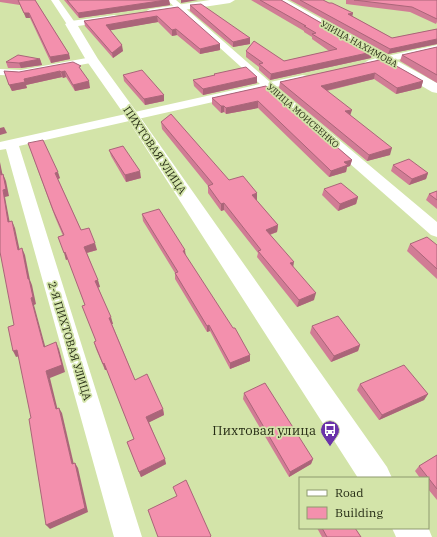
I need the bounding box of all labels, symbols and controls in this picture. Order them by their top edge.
street label: УЛИЦА НАХИМОВА [319,18,400,70]
street label: УЛИЦА МОИСЕЕНКО [265,81,342,150]
street label: ПИХТОВАЯ УЛИЦА [120,103,190,197]
street label: 2-Я ПИХТОВАЯ УЛИЦА [45,280,95,403]
bus stop icon: Пихтовая улица [319,419,341,447]
place label: Пихтовая улица [212,422,316,439]
legend [299,477,429,529]
text: Road [335,485,364,500]
text: Building [335,505,383,520]

